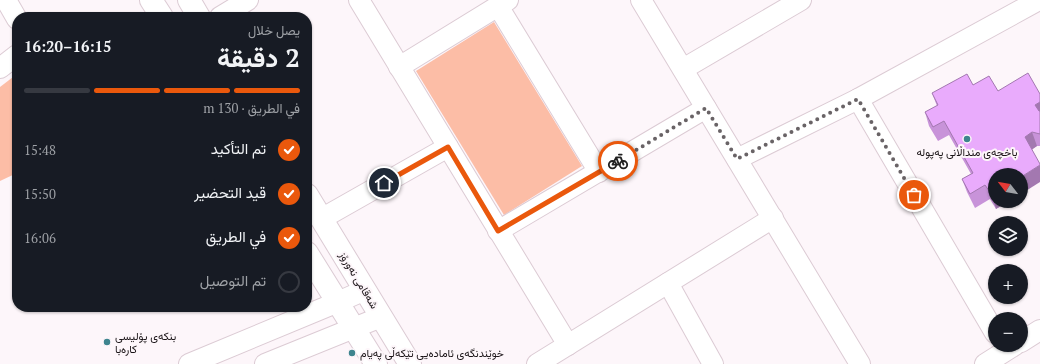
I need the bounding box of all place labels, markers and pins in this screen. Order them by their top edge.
marker: باخچەی منداڵانی پەپولە [962,134,972,144]
place label: باخچەی منداڵانی پەپولە [916,145,1018,160]
pin [367,166,401,200]
pin [897,178,931,212]
place label: بنکەی پۆلیسی کارەبا [115,329,176,356]
marker: بنکەی پۆلیسی کارەبا [102,337,112,347]
place label: خوێندنگەی ئامادەیی تێکەڵی پەیام [360,346,504,361]
marker: خوێندنگەی ئامادەیی تێکەڵی پەیام [347,348,357,358]

